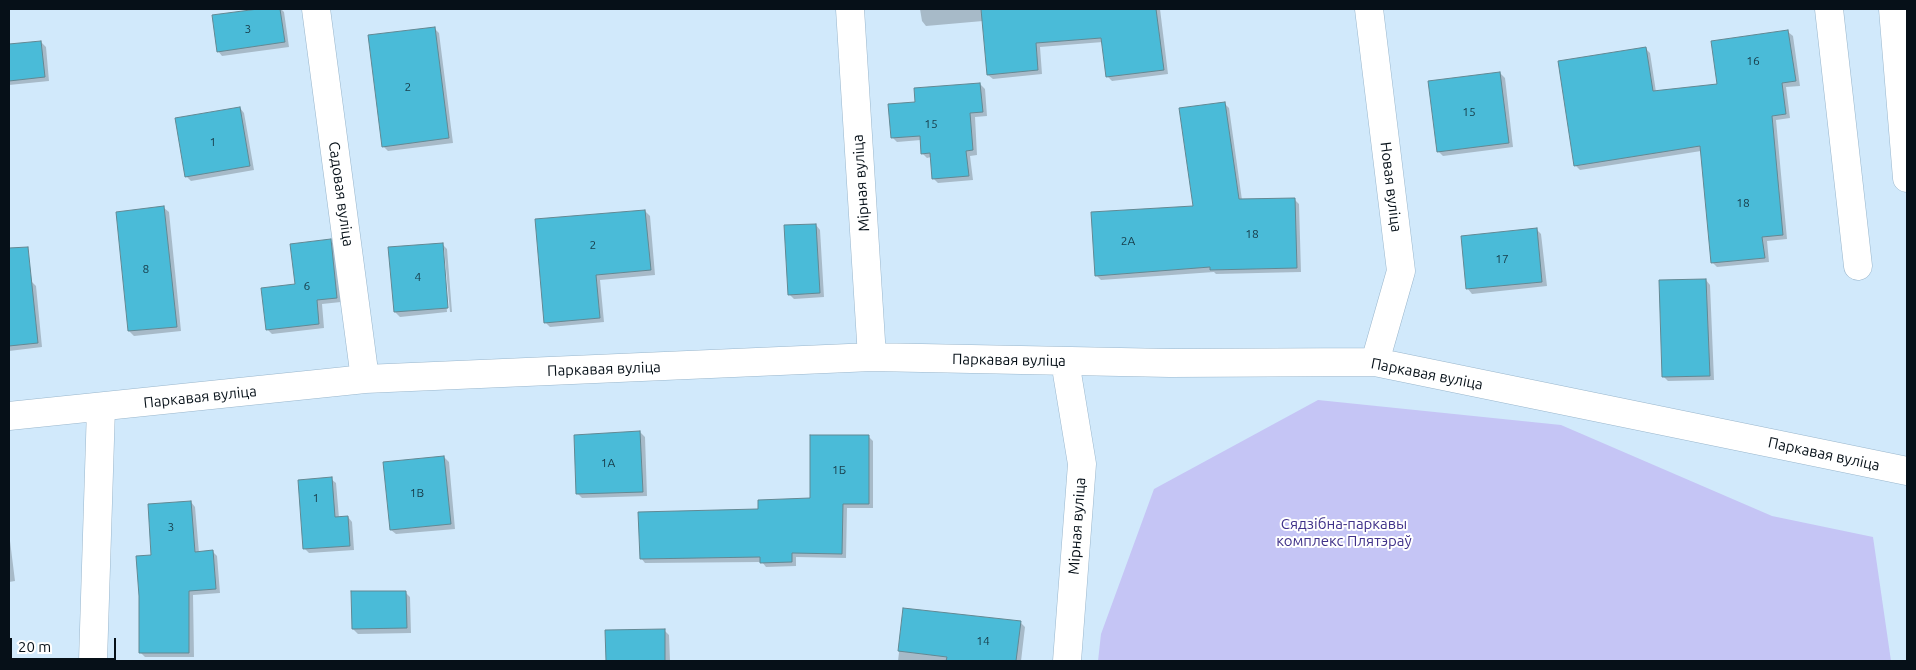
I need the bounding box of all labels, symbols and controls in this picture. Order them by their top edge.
house number: 3 [245,22,251,36]
house number: 16 [1746,54,1760,68]
house number: 2 [405,80,411,94]
house number: 15 [1462,105,1476,119]
house number: 15 [924,117,938,131]
street label: Мірная вуліца [849,134,873,232]
house number: 1 [210,135,216,149]
street label: Садовая вуліца [325,140,357,248]
street label: Новая вуліца [1377,141,1405,233]
house number: 18 [1736,196,1750,210]
house number: 18 [1245,227,1259,241]
house number: 2А [1121,234,1135,248]
house number: 2 [590,238,596,252]
house number: 17 [1495,252,1509,266]
house number: 8 [143,262,149,276]
house number: 4 [415,270,421,284]
house number: 6 [304,279,310,293]
street label: Паркавая вуліца [952,350,1066,370]
street label: Паркавая вуліца [1369,354,1485,394]
street label: Паркавая вуліца [547,358,661,380]
street label: Паркавая вуліца [142,382,258,412]
street label: Паркавая вуліца [1766,433,1882,475]
house number: 1А [601,456,615,470]
house number: 1Б [832,463,846,477]
street label: Мірная вуліца [1065,477,1089,575]
house number: 1В [410,486,424,500]
house number: 1 [313,491,319,505]
park label: Сядзібна-паркавы комплекс Плятэраў [1276,515,1412,550]
house number: 3 [168,520,174,534]
scale bar [12,628,119,660]
house number: 14 [976,634,990,648]
text: 20 m [18,638,51,655]

